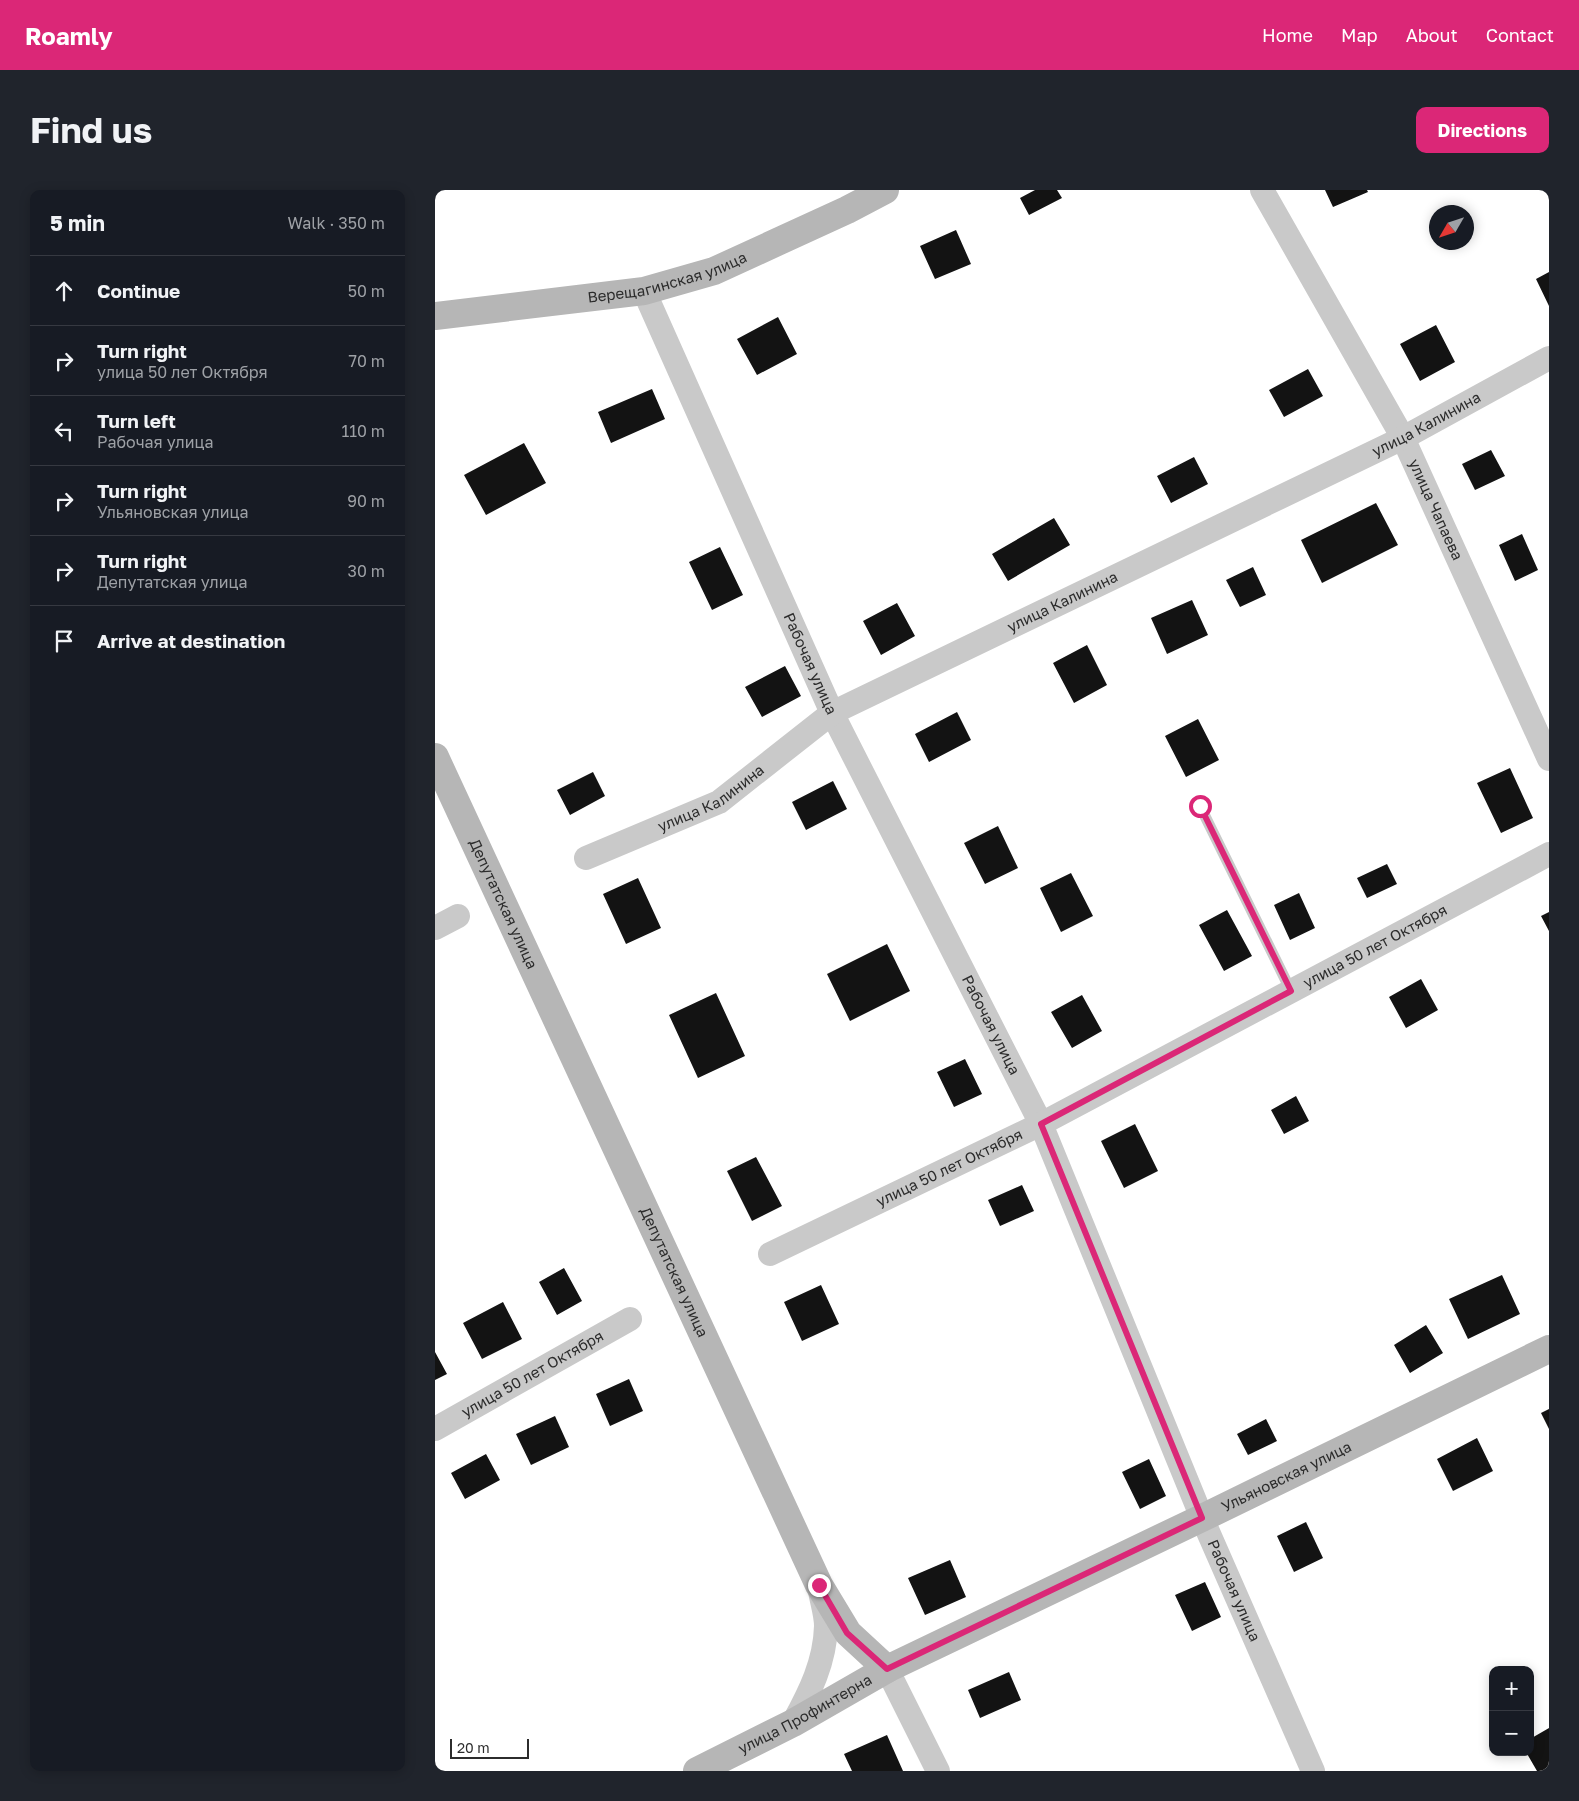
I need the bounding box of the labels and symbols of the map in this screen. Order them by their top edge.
north arrow [1429,205,1474,250]
street label: Верещагинская улица [586,247,749,306]
street label: улица Калинина [1369,387,1483,460]
street label: улица Чапаева [1406,456,1467,563]
street label: улица Калинина [1004,567,1120,635]
street label: Рабочая улица [780,610,841,717]
street label: улица Калинина [655,760,767,835]
route start [1189,795,1212,818]
street label: Депутатская улица [466,836,542,971]
street label: улица 50 лет Октября [1300,900,1450,991]
street label: Рабочая улица [959,972,1024,1077]
street label: улица 50 лет Октября [873,1124,1025,1210]
street label: Депутатская улица [637,1204,713,1340]
street label: улица 50 лет Октября [458,1326,606,1420]
street label: Ульяновская улица [1218,1437,1354,1515]
street label: Рабочая улица [1205,1537,1265,1644]
route end [808,1574,831,1597]
street label: улица Профинтерна [735,1670,875,1757]
scale bar [450,1736,529,1759]

